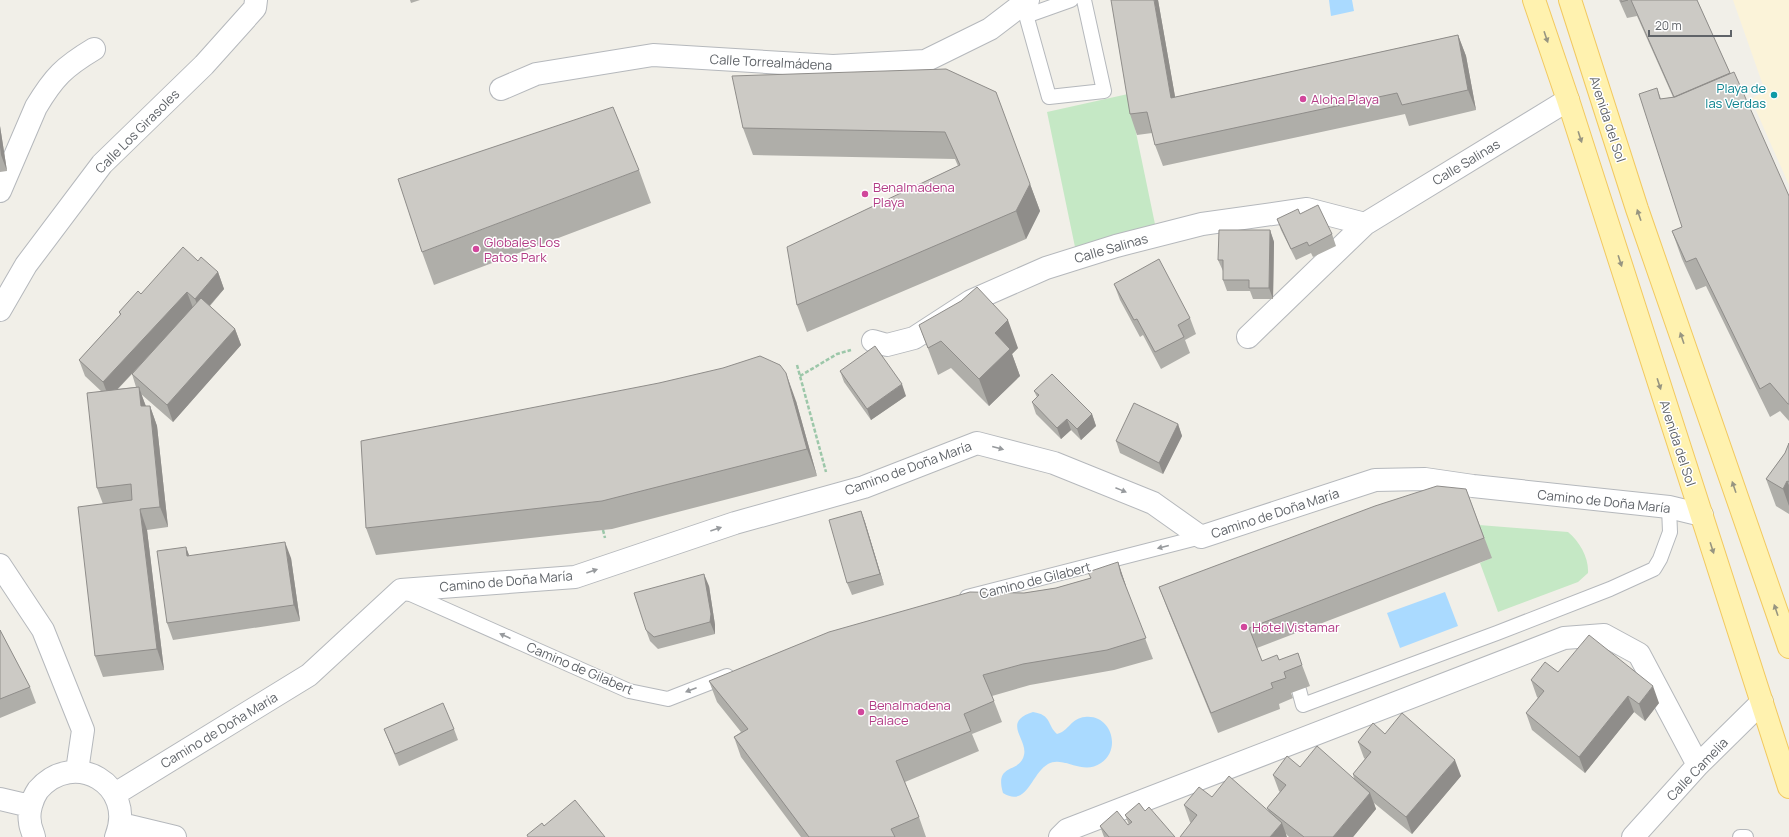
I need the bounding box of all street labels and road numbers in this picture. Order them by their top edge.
street label: Calle Torrealmádena [709,50,833,74]
street label: Avenida del Sol [1586,74,1630,164]
street label: Calle Los Girasoles [91,85,183,177]
street label: Calle Salinas [1429,135,1503,189]
street label: Calle Salinas [1072,229,1150,267]
street label: Avenida del Sol [1656,398,1700,488]
street label: Camino de Doña María [842,437,974,499]
street label: Camino de Doña María [1209,484,1341,542]
street label: Camino de Doña María [1537,485,1671,517]
street label: Camino de Gilabert [977,557,1093,603]
street label: Camino de Doña María [439,566,573,596]
street label: Camino de Gilabert [524,637,636,699]
street label: Camino de Doña María [157,688,281,772]
street label: Calle Camelia [1662,734,1732,804]

